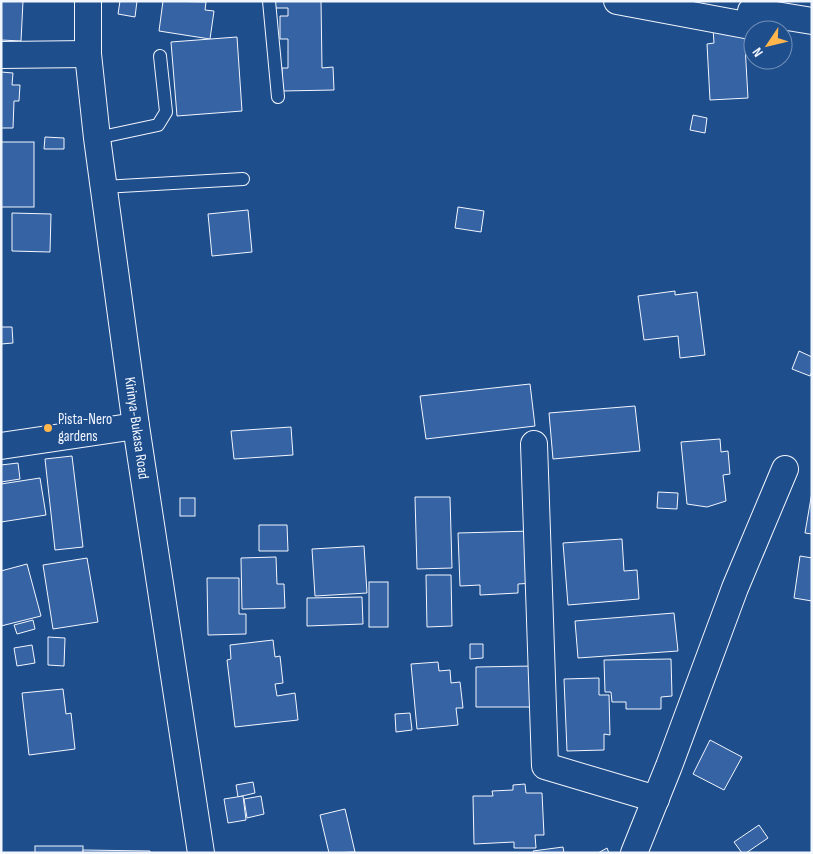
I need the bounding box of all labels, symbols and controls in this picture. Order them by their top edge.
north arrow [743,20,793,70]
text: N [749,44,767,60]
street label: Kirinya-Bukasa Road [120,376,153,480]
place label: Pista-Nero gardens [58,410,112,446]
marker: Pista-Nero gardens [42,422,54,434]

